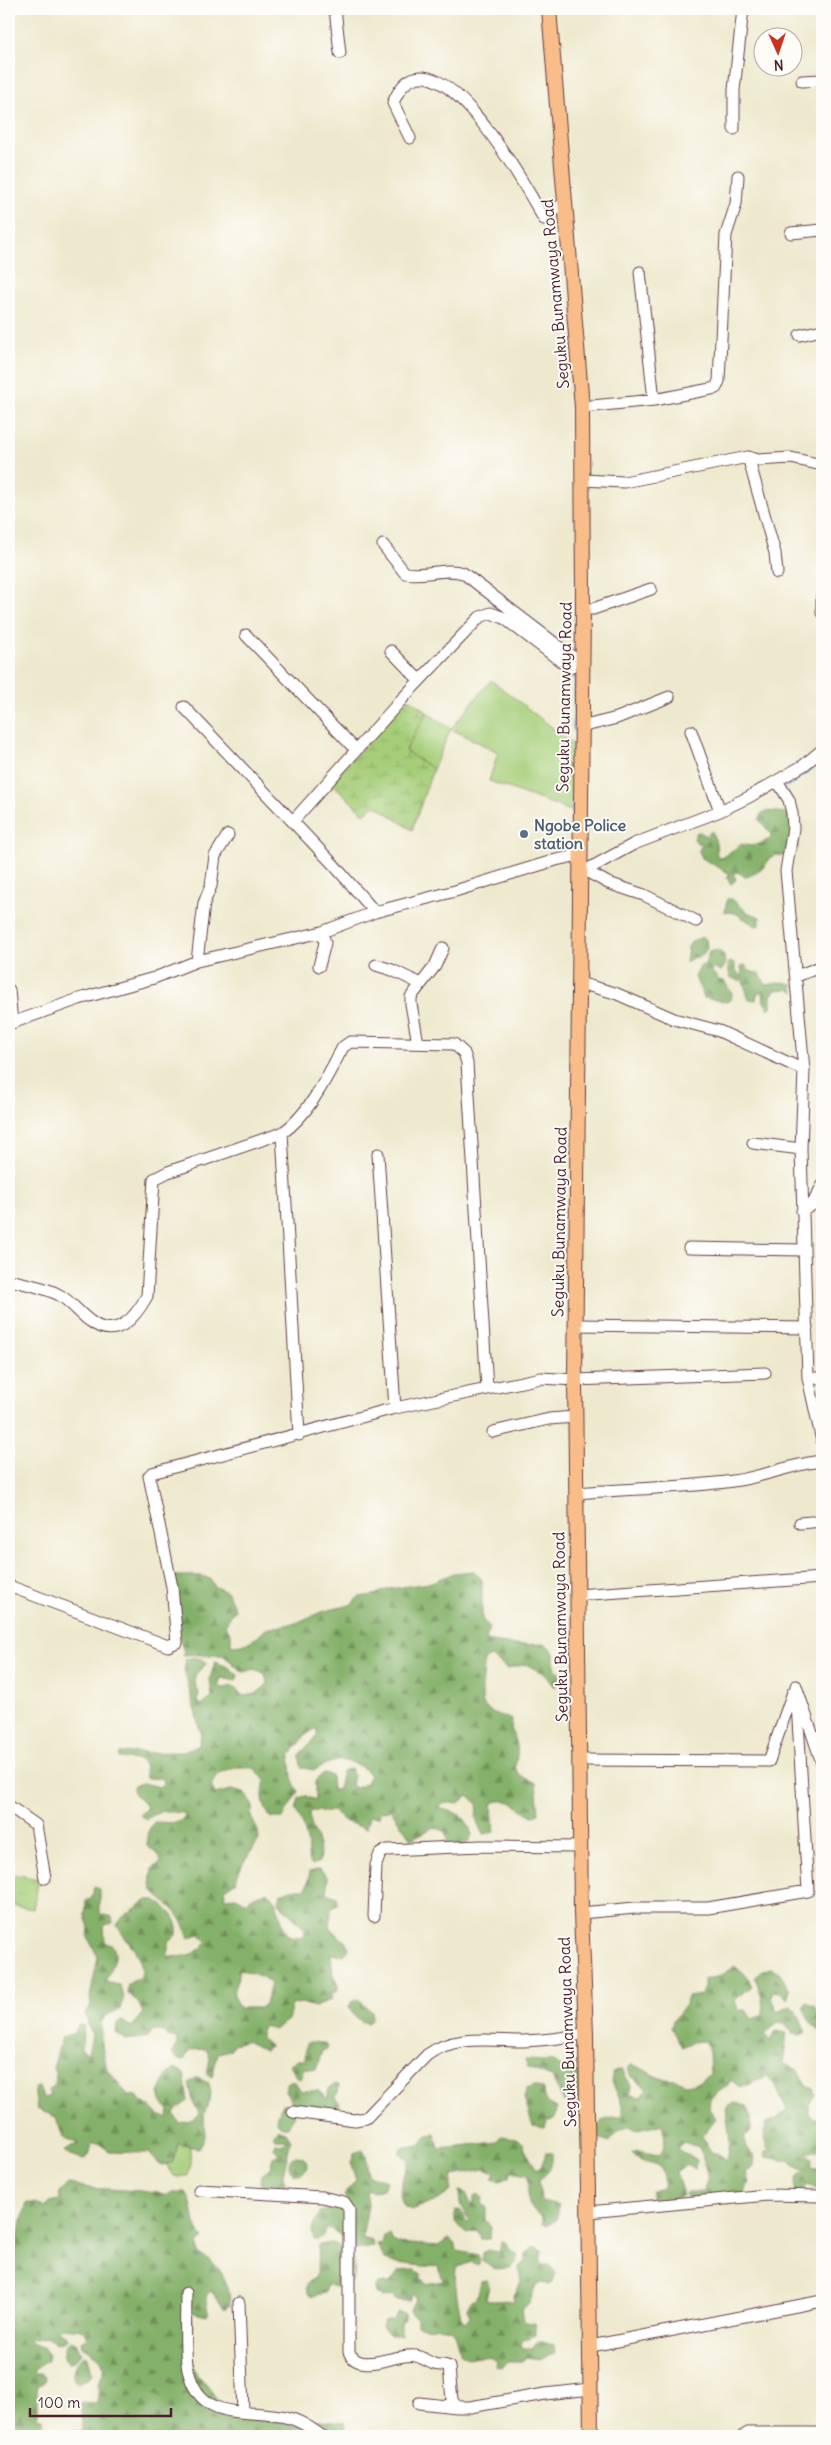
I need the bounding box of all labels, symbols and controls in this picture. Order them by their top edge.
north arrow [754,28,804,78]
text: N [773,56,784,74]
street label: Seguku Bunamwaya Road [537,198,573,390]
street label: Seguku Bunamwaya Road [552,602,576,792]
place label: Ngobe Police station [534,815,626,853]
marker: Ngobe Police station [518,828,530,840]
street label: Seguku Bunamwaya Road [547,1127,571,1317]
street label: Seguku Bunamwaya Road [548,1532,572,1722]
street label: Seguku Bunamwaya Road [554,1936,580,2128]
scale bar [30,2385,171,2417]
text: 100 m [38,2393,80,2412]

